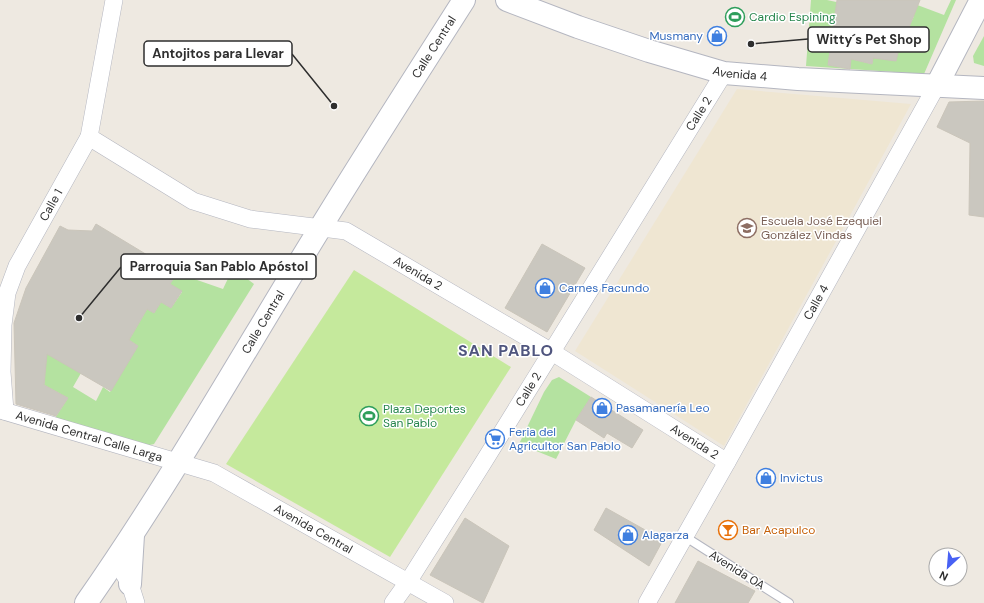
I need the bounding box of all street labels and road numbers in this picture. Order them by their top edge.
street label: Calle Central [408,13,460,81]
street label: Avenida 4 [711,62,768,84]
street label: Calle 2 [682,94,716,134]
street label: Calle 1 [36,186,66,224]
street label: Avenida 2 [390,253,445,294]
street label: Calle 4 [800,282,832,323]
street label: Calle Central [238,288,288,357]
street label: Calle 2 [512,369,545,410]
street label: Avenida Central Calle Larga [14,407,164,465]
street label: Avenida 2 [667,420,722,463]
street label: Avenida Central [271,500,356,557]
street label: Avenida 0A [706,547,768,593]

